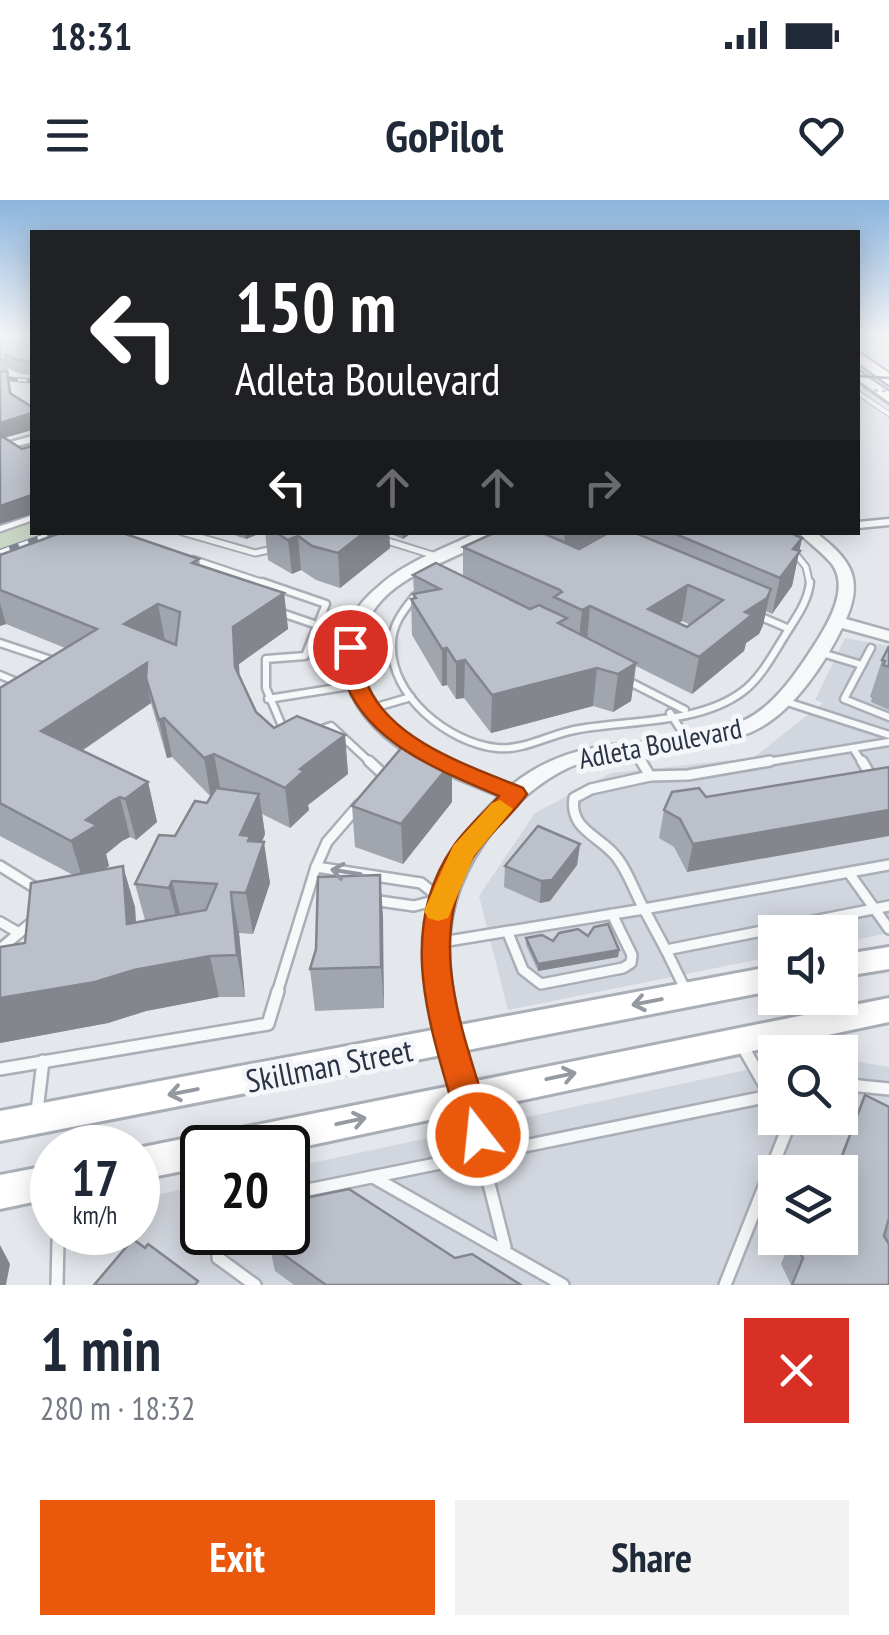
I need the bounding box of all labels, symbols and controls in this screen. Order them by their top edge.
text: 18:31 [50,11,132,60]
text: GoPilot [385,106,504,164]
icon: menu [40,108,95,163]
icon: heart [794,108,849,163]
text: 150 m [235,261,396,351]
icon: left [70,270,200,400]
text: Adleta Boulevard [235,349,501,407]
icon: left [260,460,315,515]
icon: ahead [365,460,420,515]
icon: ahead [470,460,525,515]
icon: right [575,460,630,515]
pin [308,605,393,690]
icon: arrive [323,620,378,675]
street label: Adleta Boulevard [575,709,745,777]
one-way arrow [331,862,363,880]
map controls [758,915,858,1255]
button: sound [758,915,858,1015]
one-way arrow [632,993,664,1012]
street label: Skillman Street [242,1028,416,1102]
button: search [758,1035,858,1135]
one-way arrow [545,1065,577,1084]
position arrow [426,1083,530,1187]
one-way arrow [167,1084,199,1103]
one-way arrow [335,1110,367,1129]
speed limit sign: 20 [180,1125,310,1255]
text: 17 [71,1145,119,1210]
button: layers [758,1155,858,1255]
text: km/h [73,1199,117,1231]
text: 1 min [40,1310,161,1388]
button: close [744,1318,849,1423]
text: 280 m · 18:32 [40,1387,195,1429]
button: Exit [40,1500,435,1615]
button: Share [455,1500,849,1615]

